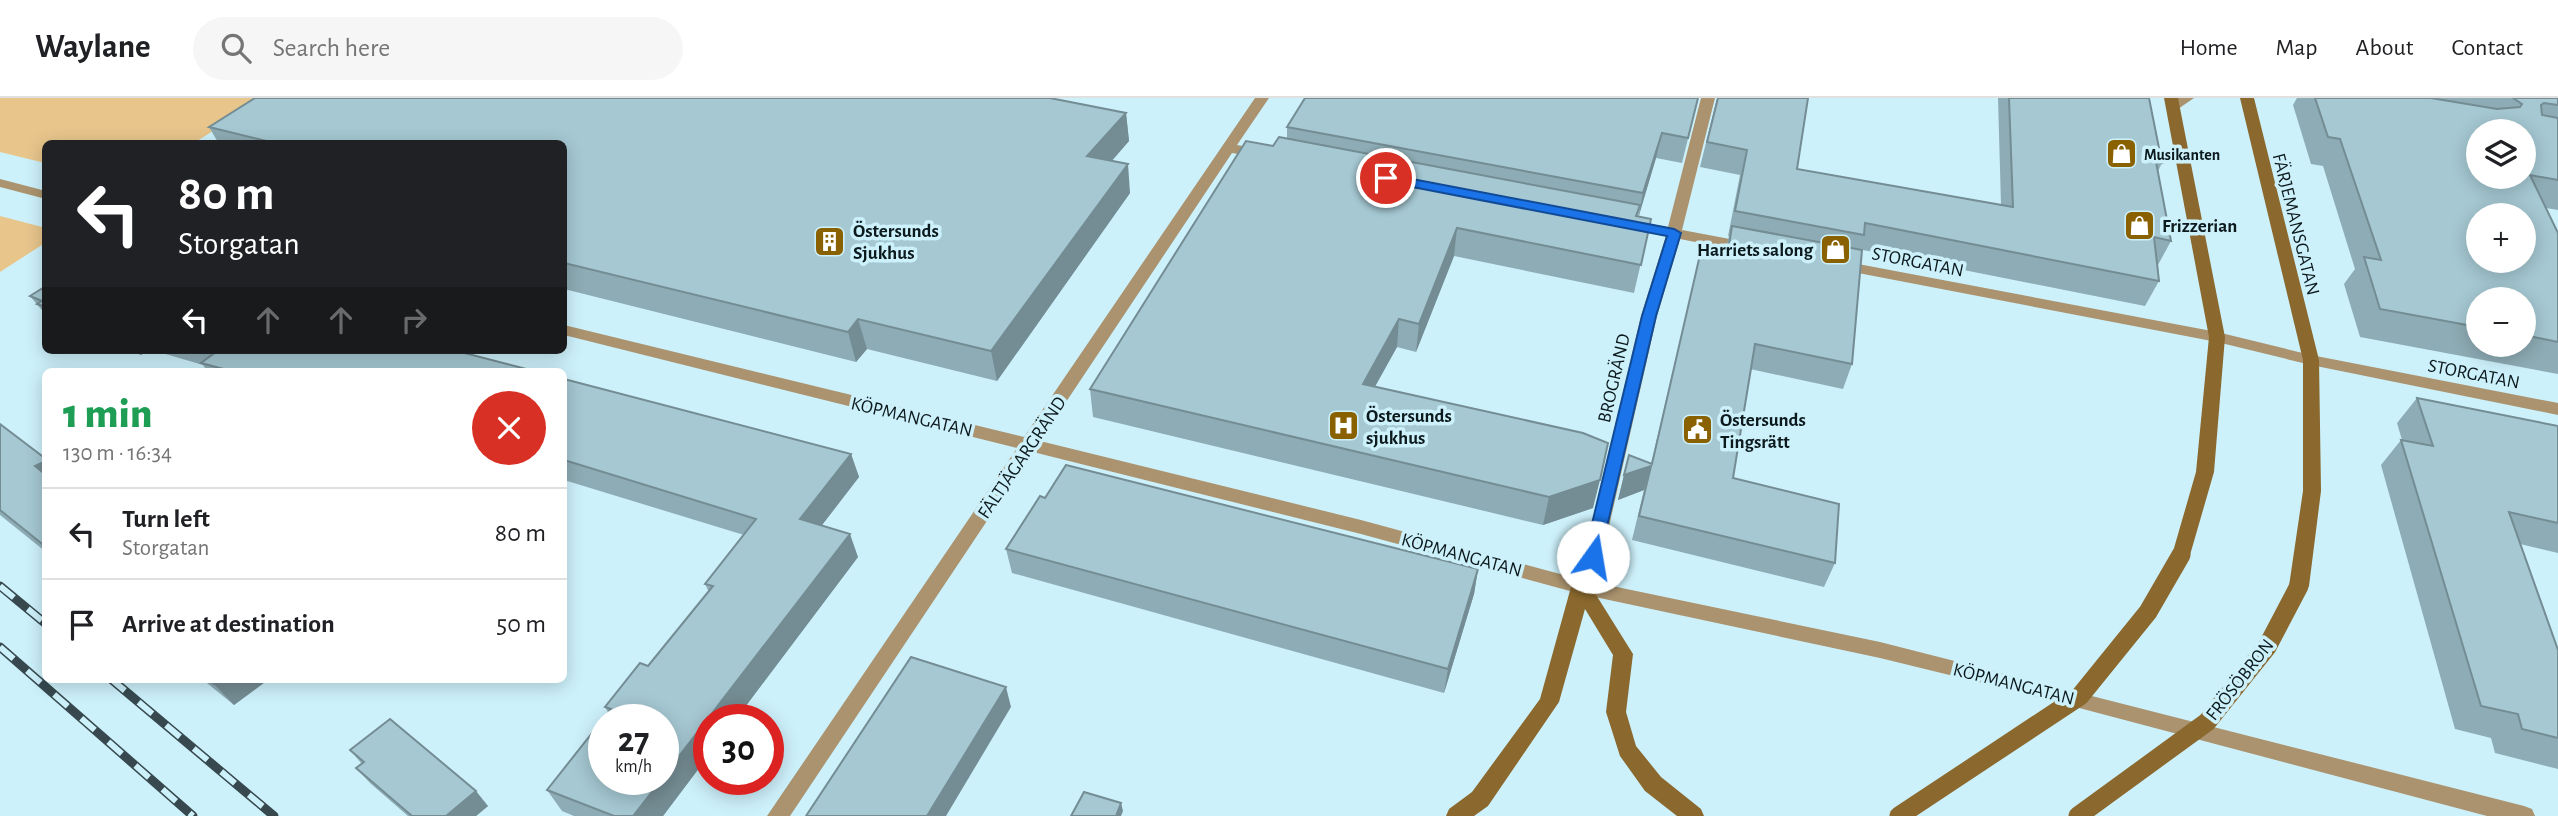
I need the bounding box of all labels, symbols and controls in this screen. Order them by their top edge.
search box [193,17,683,80]
icon: search [217,29,255,67]
text: Waylane [35,31,151,64]
text: Search here [273,35,390,61]
text: Home [2180,36,2238,60]
text: Map [2276,36,2318,60]
text: About [2356,36,2413,60]
text: Contact [2451,36,2523,60]
map controls [2466,119,2536,357]
button: layers [2466,119,2536,189]
shop icon: Musikanten [2104,137,2138,171]
place label: Musikanten [2144,147,2220,163]
pin [1356,148,1416,208]
street label: FÄRJEMANSGATAN [2269,151,2323,297]
icon: arrive [1367,159,1405,197]
icon: left [63,168,154,259]
text: 80 m [178,170,275,219]
button: + [2466,203,2536,273]
shop icon: Frizzerian [2122,208,2156,242]
place label: Frizzerian [2162,217,2237,236]
place label: Östersunds Sjukhus [853,220,939,263]
building icon: Östersunds Sjukhus [813,224,847,258]
text: Storgatan [178,228,300,260]
shop icon: Harriets salong [1819,232,1853,266]
place label: Harriets salong [1697,241,1813,260]
street label: STORGATAN [1870,244,1965,281]
button: − [2466,287,2536,357]
icon: left [176,301,214,339]
icon: ahead [249,301,287,339]
icon: ahead [322,301,360,339]
icon: right [395,301,433,339]
street label: BROGRÄND [1594,332,1634,425]
street label: STORGATAN [2426,356,2521,393]
button: close [472,391,546,465]
text: 1 min [63,393,152,435]
street label: KÖPMANGATAN [849,393,975,441]
street label: FÄLTJÄGARGRÄND [974,393,1070,522]
place label: Östersunds sjukhus [1366,405,1452,448]
hospital icon: Östersunds sjukhus [1326,409,1360,443]
place label: Östersunds Tingsrätt [1720,409,1806,452]
public building icon: Östersunds Tingsrätt [1680,413,1714,447]
text: 130 m · 16:34 [63,442,172,465]
text: Turn left [122,506,210,532]
icon: left [63,515,101,553]
text: 80 m [495,520,546,546]
position arrow [1556,520,1630,594]
street label: KÖPMANGATAN [1399,529,1524,581]
text: Storgatan [122,537,210,560]
icon: arrive [63,606,101,644]
text: Arrive at destination [122,611,335,637]
text: 50 m [496,611,546,637]
street label: FRÖSÖBRON [2202,635,2278,724]
street label: KÖPMANGATAN [1951,659,2076,709]
speed limit sign: 30 [693,704,784,795]
text: 27 [618,723,649,758]
text: km/h [615,758,652,776]

